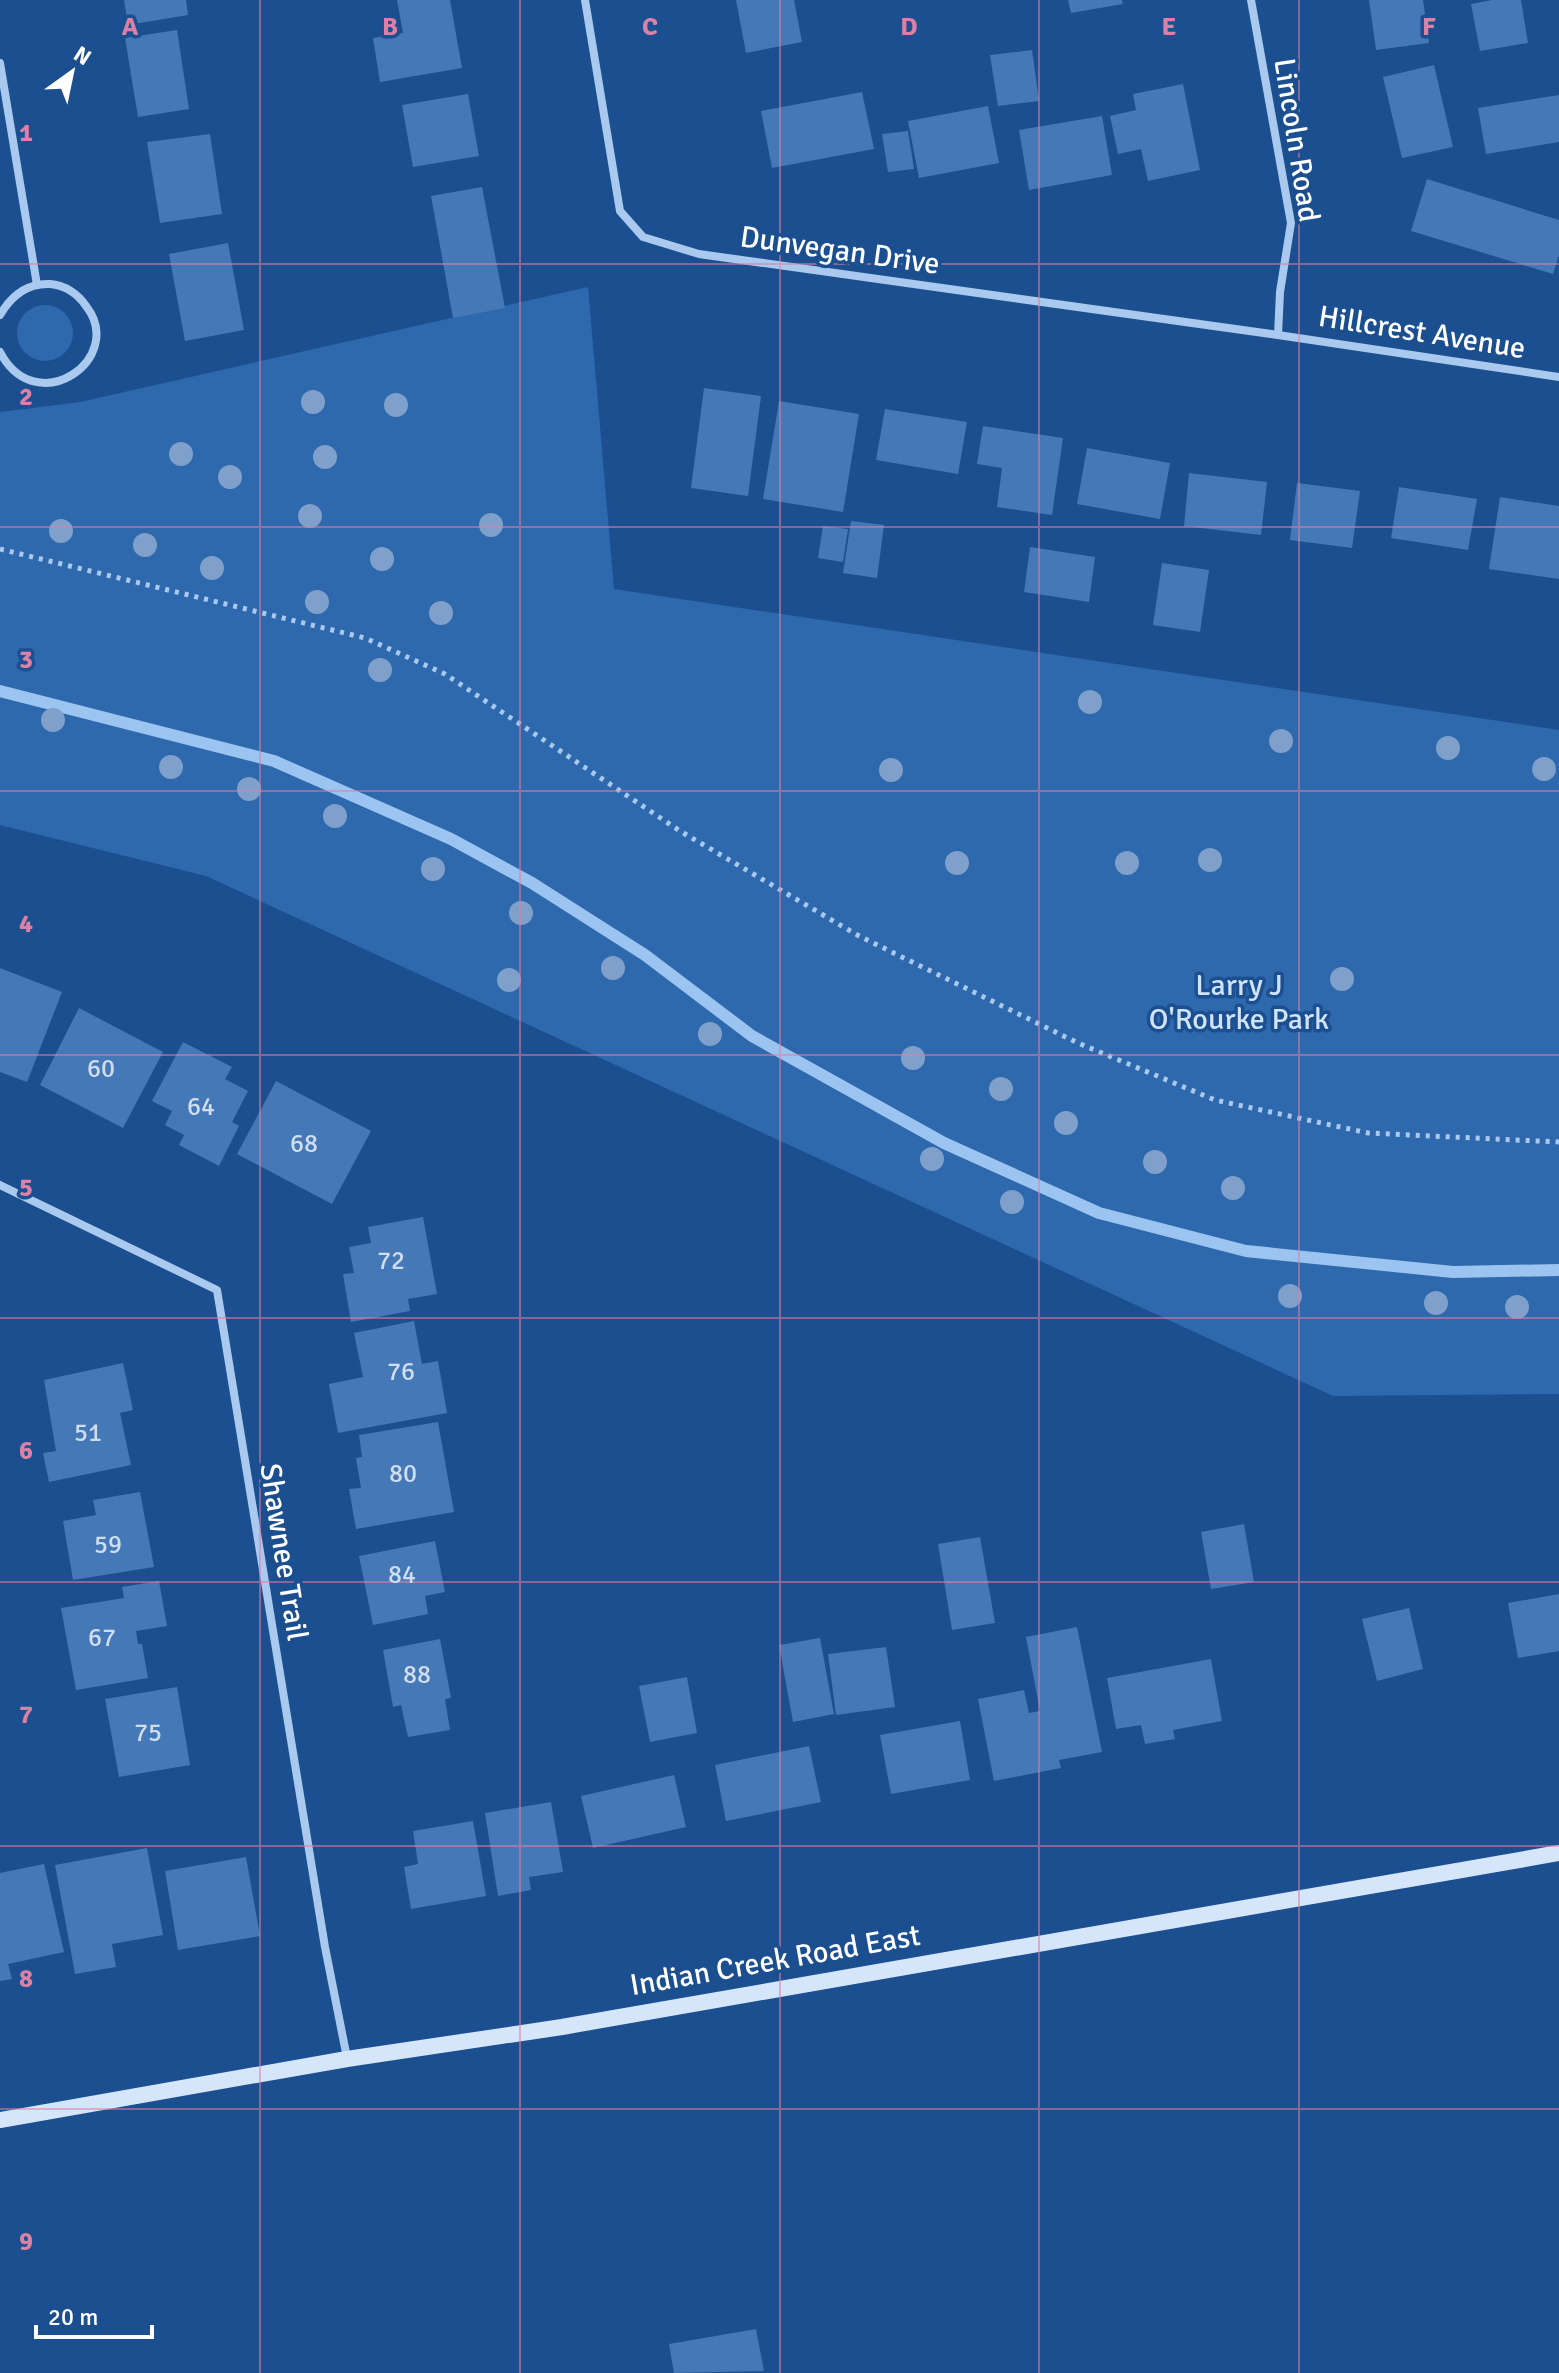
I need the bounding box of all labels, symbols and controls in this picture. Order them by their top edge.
text: A [122,11,139,43]
text: B [382,11,398,43]
text: C [642,11,658,43]
text: D [900,11,918,43]
text: E [1162,11,1176,43]
text: F [1422,11,1436,43]
north arrow [32,32,112,112]
text: N [69,40,96,71]
street label: Lincoln Road [1265,56,1328,225]
text: 1 [19,117,33,149]
street label: Dunvegan Drive [738,218,942,283]
street label: Hillcrest Avenue [1316,298,1528,367]
text: 2 [19,381,33,413]
text: 3 [19,644,33,676]
text: 4 [19,908,33,940]
park label: Larry J O'Rourke Park [1149,967,1329,1038]
house number: 60 [87,1053,115,1085]
house number: 64 [187,1091,215,1123]
house number: 68 [290,1128,318,1160]
text: 5 [19,1172,33,1204]
house number: 72 [377,1245,405,1277]
house number: 76 [387,1356,415,1388]
house number: 51 [74,1417,102,1449]
text: 6 [19,1435,33,1467]
house number: 80 [389,1458,417,1490]
street label: Shawnee Trail [251,1461,316,1643]
house number: 59 [94,1529,122,1561]
house number: 84 [388,1559,416,1591]
house number: 67 [88,1622,116,1654]
house number: 88 [403,1659,431,1691]
text: 7 [19,1699,33,1731]
house number: 75 [134,1717,162,1749]
street label: Indian Creek Road East [627,1917,923,2004]
text: 8 [19,1963,33,1995]
text: 9 [19,2226,33,2258]
scale bar [36,2289,152,2339]
text: 20 m [48,2302,98,2332]

